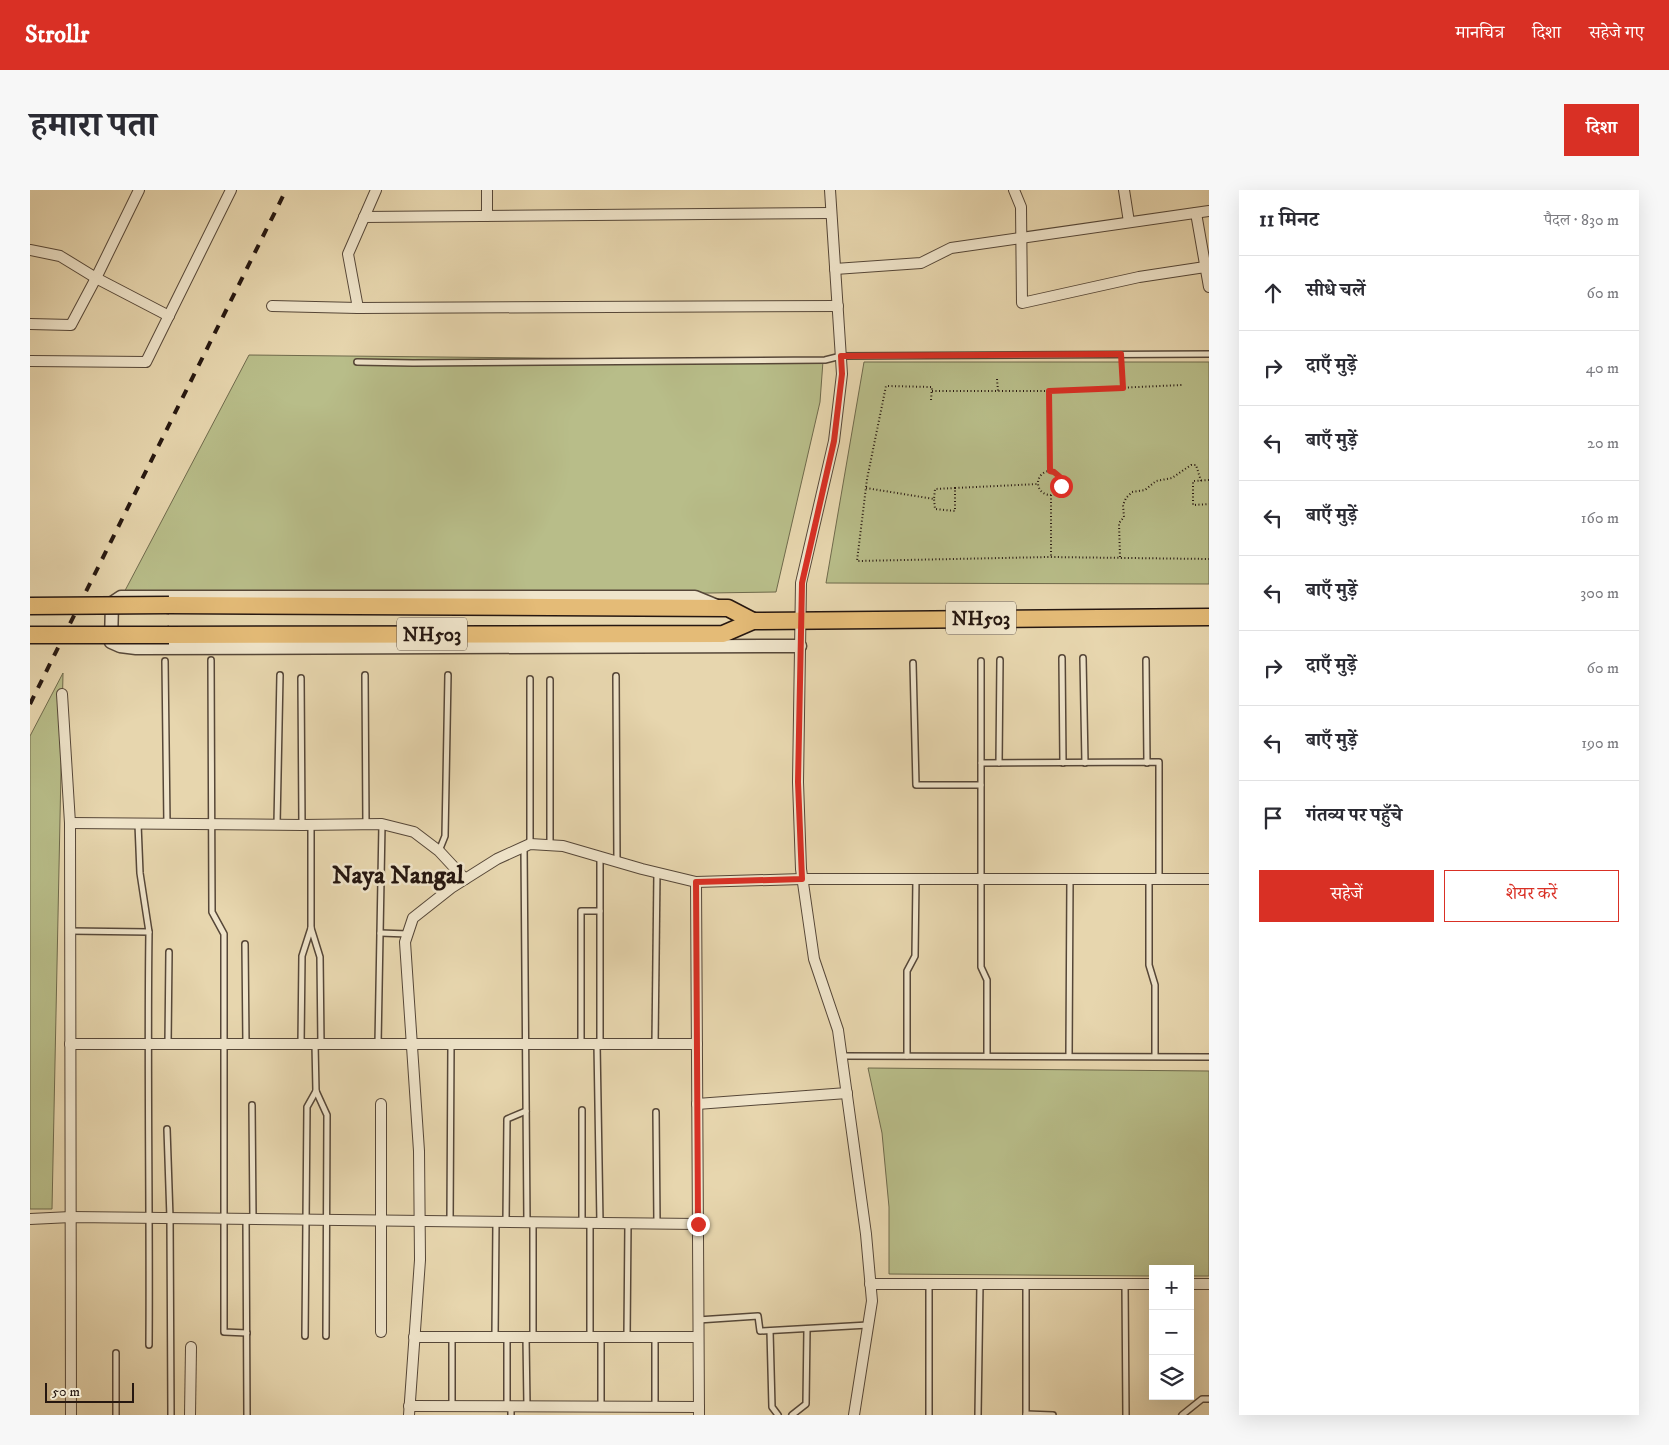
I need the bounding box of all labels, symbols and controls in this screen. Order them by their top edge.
text: Strollr [25,20,89,50]
text: मानचित्र [1456,22,1504,44]
text: दिशा [1532,22,1561,44]
text: सहेजे गए [1589,22,1644,44]
text: हमारा पता [30,104,157,148]
button: दिशा [1564,104,1639,156]
text: 11 मिनट [1259,207,1319,233]
text: पैदल · 830 m [1544,210,1619,230]
icon: ahead [1259,279,1287,307]
text: सीधे चलें [1306,279,1365,302]
text: 60 m [1587,283,1619,303]
icon: right [1259,354,1287,382]
text: दाएँ मुड़ें [1306,354,1357,377]
text: 40 m [1586,358,1619,378]
icon: left [1259,429,1287,457]
text: बाएँ मुड़ें [1306,429,1357,452]
text: 20 m [1587,433,1619,453]
route start [1050,475,1073,498]
icon: left [1259,504,1287,532]
text: बाएँ मुड़ें [1306,504,1357,527]
text: 160 m [1581,508,1619,528]
icon: left [1259,579,1287,607]
text: बाएँ मुड़ें [1306,579,1357,602]
text: 300 m [1580,583,1619,603]
road number: NH503 [946,602,1016,634]
road number: NH503 [397,618,467,650]
icon: right [1259,654,1287,682]
text: दाएँ मुड़ें [1306,654,1357,677]
text: 60 m [1587,658,1619,678]
icon: left [1259,729,1287,757]
text: बाएँ मुड़ें [1306,729,1357,752]
text: 190 m [1581,733,1619,753]
icon: arrive [1259,804,1287,832]
text: गंतव्य पर पहुँचे [1306,804,1402,827]
district label: Naya Nangal [332,860,465,891]
button: सहेजें [1259,870,1434,922]
button: शेयर करें [1444,870,1619,922]
route end [687,1213,710,1236]
map controls [1149,1265,1194,1400]
button: + [1149,1265,1194,1310]
button: − [1149,1310,1194,1355]
button: layers [1149,1355,1194,1400]
scale bar [45,1380,134,1403]
text: 50 m [52,1383,80,1401]

